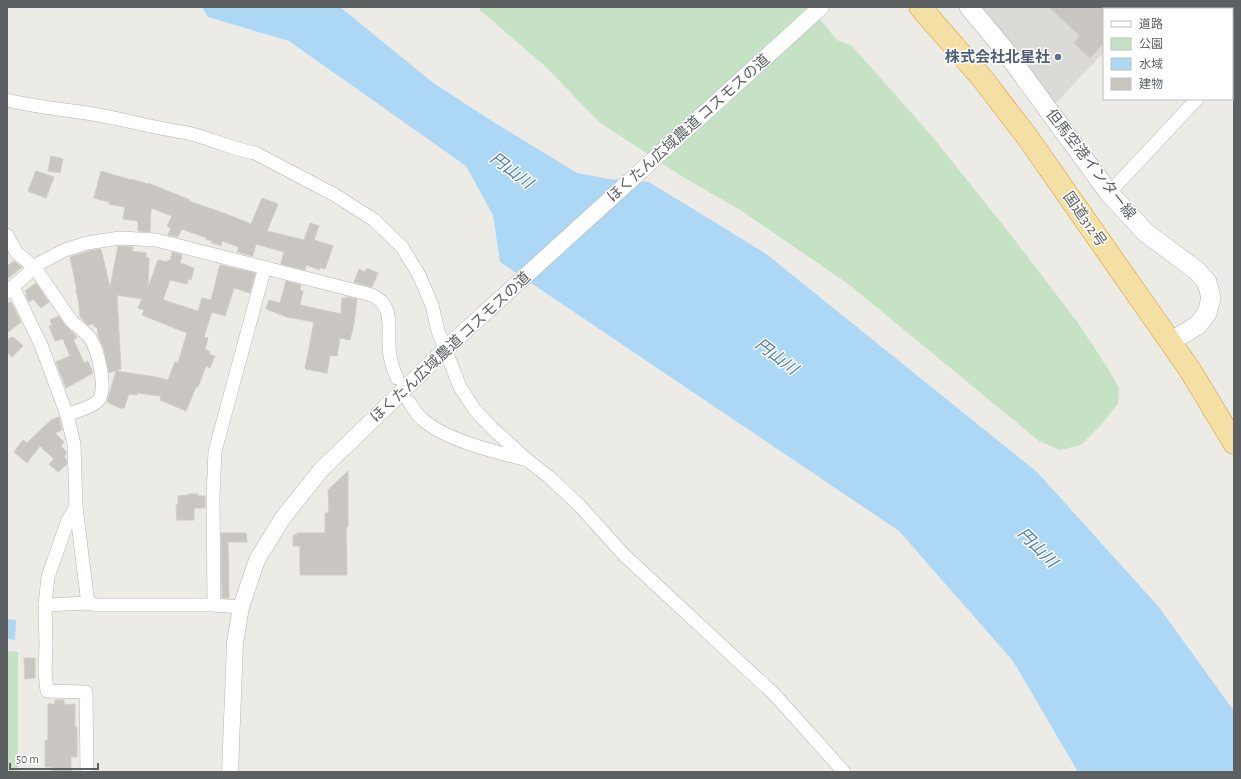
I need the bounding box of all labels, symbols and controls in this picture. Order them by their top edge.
legend [1103,8,1233,100]
text: 道路 [1139,17,1163,30]
text: 公園 [1139,38,1163,50]
place label: 株式会社北星社 [945,48,1050,65]
street label: ほくたん広域農道 コスモスの道 [604,51,772,205]
marker: 株式会社北星社 [1053,52,1063,62]
text: 水域 [1139,58,1163,70]
text: 建物 [1139,77,1163,90]
street label: 但馬空港インター線 [1043,106,1139,222]
water label: 円山川 [487,149,538,193]
street label: 国道312号 [1060,189,1110,249]
street label: ほくたん広域農道 コスモスの道 [367,269,533,425]
water label: 円山川 [752,335,803,379]
water label: 円山川 [1015,524,1062,572]
scale bar [10,745,98,771]
text: 50 m [16,753,39,765]

